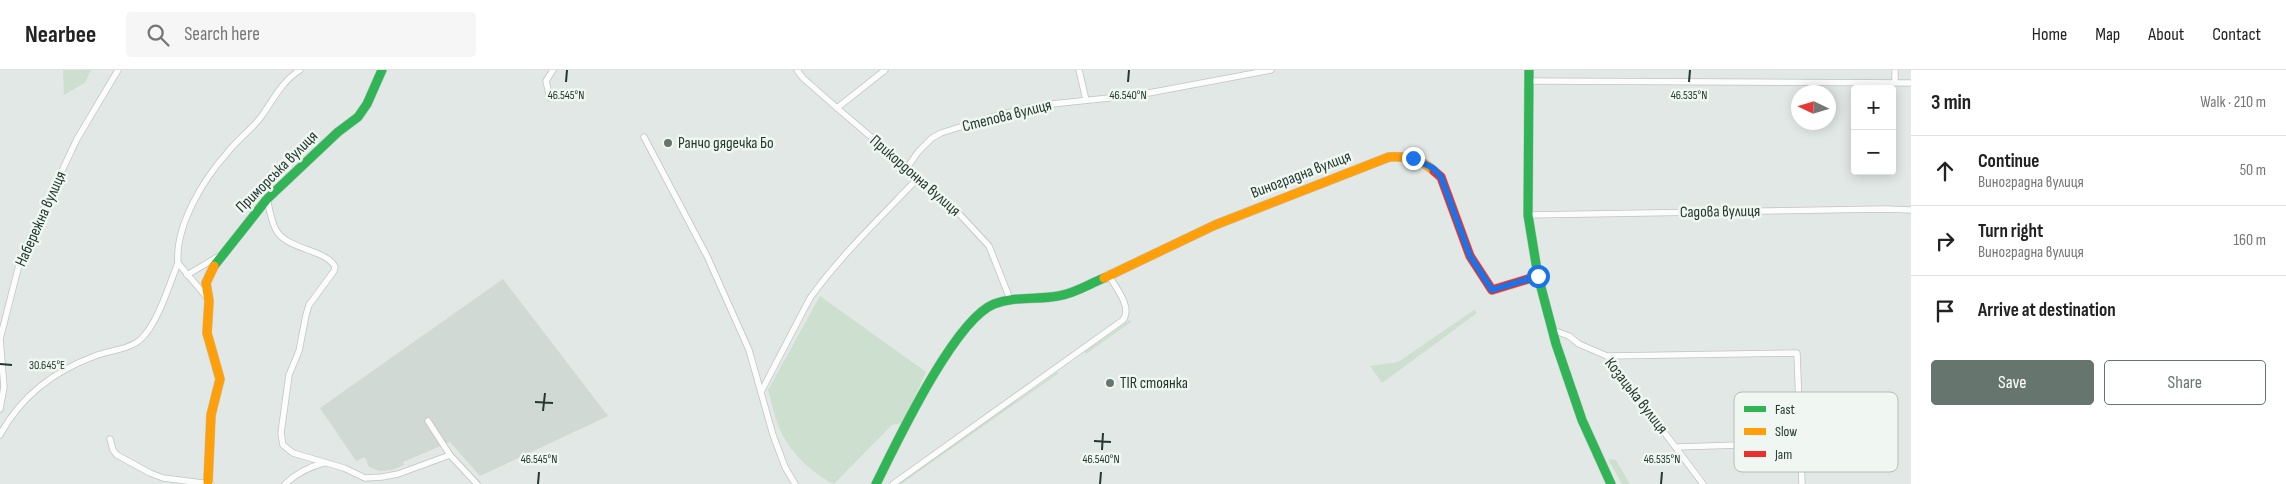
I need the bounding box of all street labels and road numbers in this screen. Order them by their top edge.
street label: Степова вулиця [960,96,1054,136]
street label: Приморська вулиця [232,127,322,217]
street label: Прикордонна вулиця [866,131,964,221]
street label: Виноградна вулиця [1248,147,1354,203]
street label: Набережна вулиця [11,168,71,270]
street label: Садова вулиця [1680,202,1760,222]
street label: Козацька вулиця [1600,354,1672,438]

